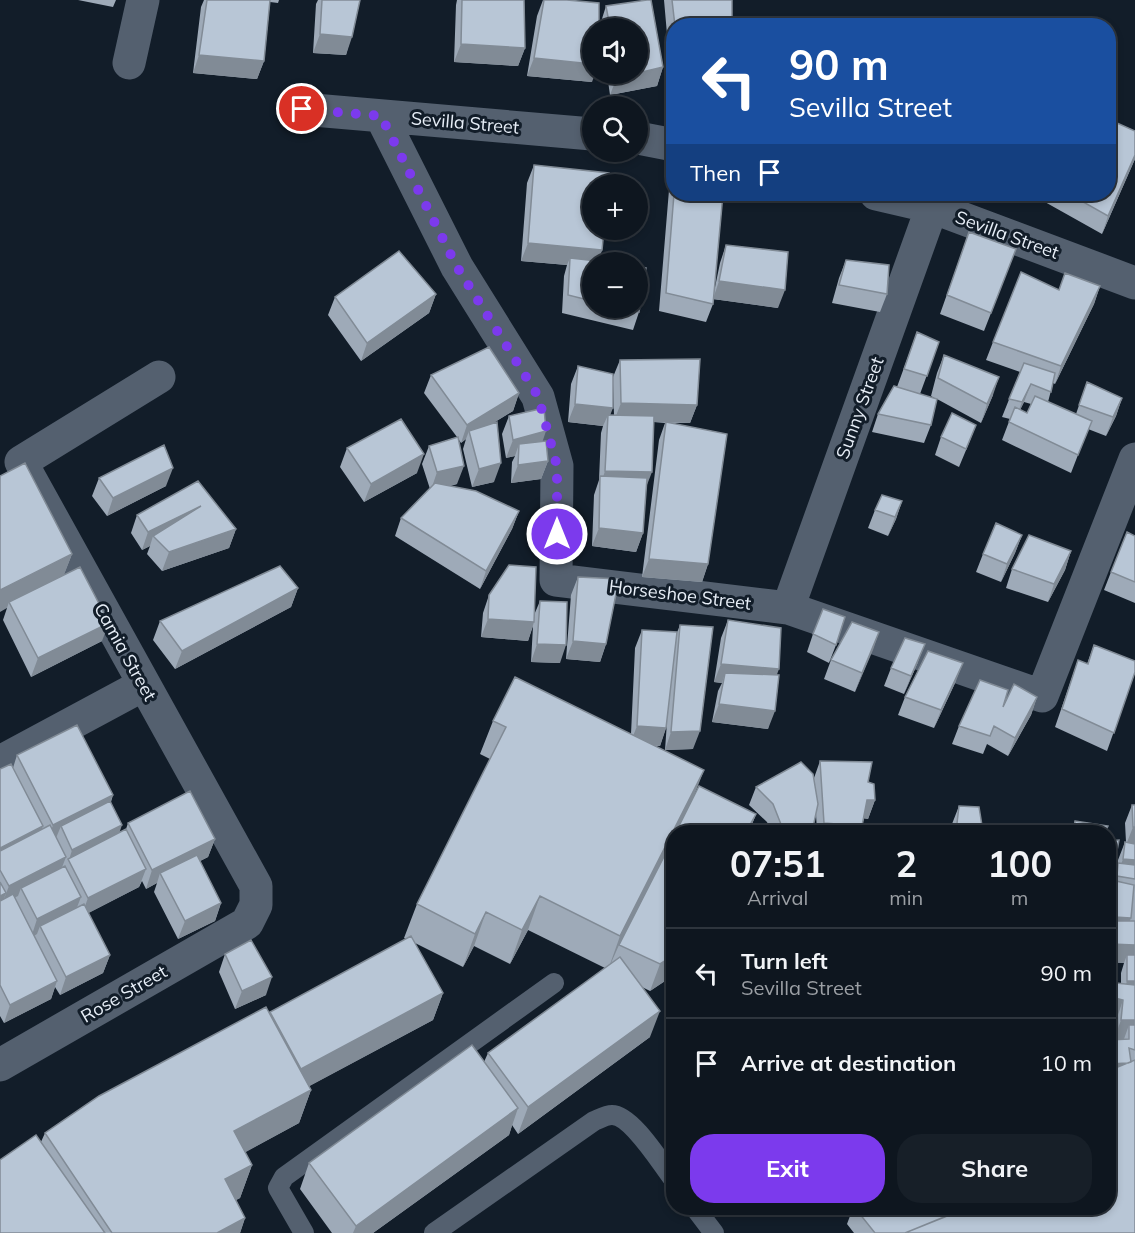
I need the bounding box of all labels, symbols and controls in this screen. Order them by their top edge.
map controls [582,18,648,318]
button: sound [582,18,648,84]
text: 90 m [789,38,889,91]
icon: left [690,42,768,120]
pin [276,83,327,134]
text: Sevilla Street [789,90,952,124]
icon: arrive [285,92,318,125]
button: search [582,96,648,162]
street label: Sevilla Street [410,106,520,139]
icon: arrive [753,156,786,189]
text: Then [690,159,741,187]
button: + [582,174,648,240]
street label: Sevilla Street [952,205,1062,264]
button: − [582,252,648,318]
street label: Sunny Street [830,354,889,462]
position arrow [525,502,589,566]
street label: Horseshoe Street [608,574,753,615]
street label: Camia Street [89,599,162,705]
text: 07:51 [730,841,825,886]
text: 2 [895,841,917,886]
text: 100 [987,841,1052,886]
text: Arrival [747,885,808,910]
text: min [889,885,923,910]
text: m [1011,885,1028,910]
text: Turn left [741,947,828,975]
icon: left [690,957,723,990]
text: 90 m [1041,959,1092,987]
street label: Rose Street [77,960,171,1027]
text: Sevilla Street [741,975,862,1000]
icon: arrive [690,1047,723,1080]
text: Arrive at destination [741,1049,956,1077]
text: 10 m [1041,1049,1092,1077]
button: Exit [690,1134,885,1203]
button: Share [897,1134,1092,1203]

